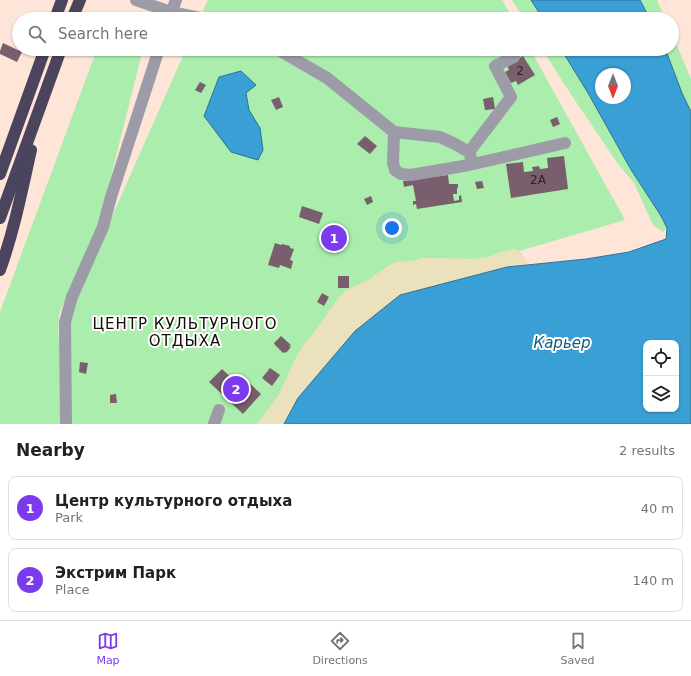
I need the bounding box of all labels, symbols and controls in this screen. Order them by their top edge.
search box [12,12,679,56]
icon: search [26,23,48,45]
text: Search here [58,25,148,43]
house number: 2 [516,64,524,78]
north arrow [595,68,631,104]
house number: 2А [530,173,547,187]
your location [382,218,402,238]
pin: 1 [321,223,347,253]
district label: ЦЕНТР КУЛЬТУРНОГО ОТДЫХА [92,315,278,350]
water label: Карьер [534,334,590,352]
map controls [643,340,679,412]
button: locate [643,340,679,376]
pin: 2 [223,374,249,404]
button: layers [643,376,679,412]
text: Nearby [16,440,85,460]
text: 2 results [619,443,675,458]
text: Центр культурного отдыха [55,492,292,510]
text: 1 [25,501,35,516]
text: 40 m [641,501,674,516]
text: Park [55,510,83,525]
text: Экстрим Парк [55,564,176,582]
text: 2 [25,573,35,588]
text: 140 m [632,573,674,588]
text: Place [55,582,90,597]
tab: Map [96,630,120,667]
tab: Directions [312,630,368,667]
tab: Saved [561,630,595,667]

